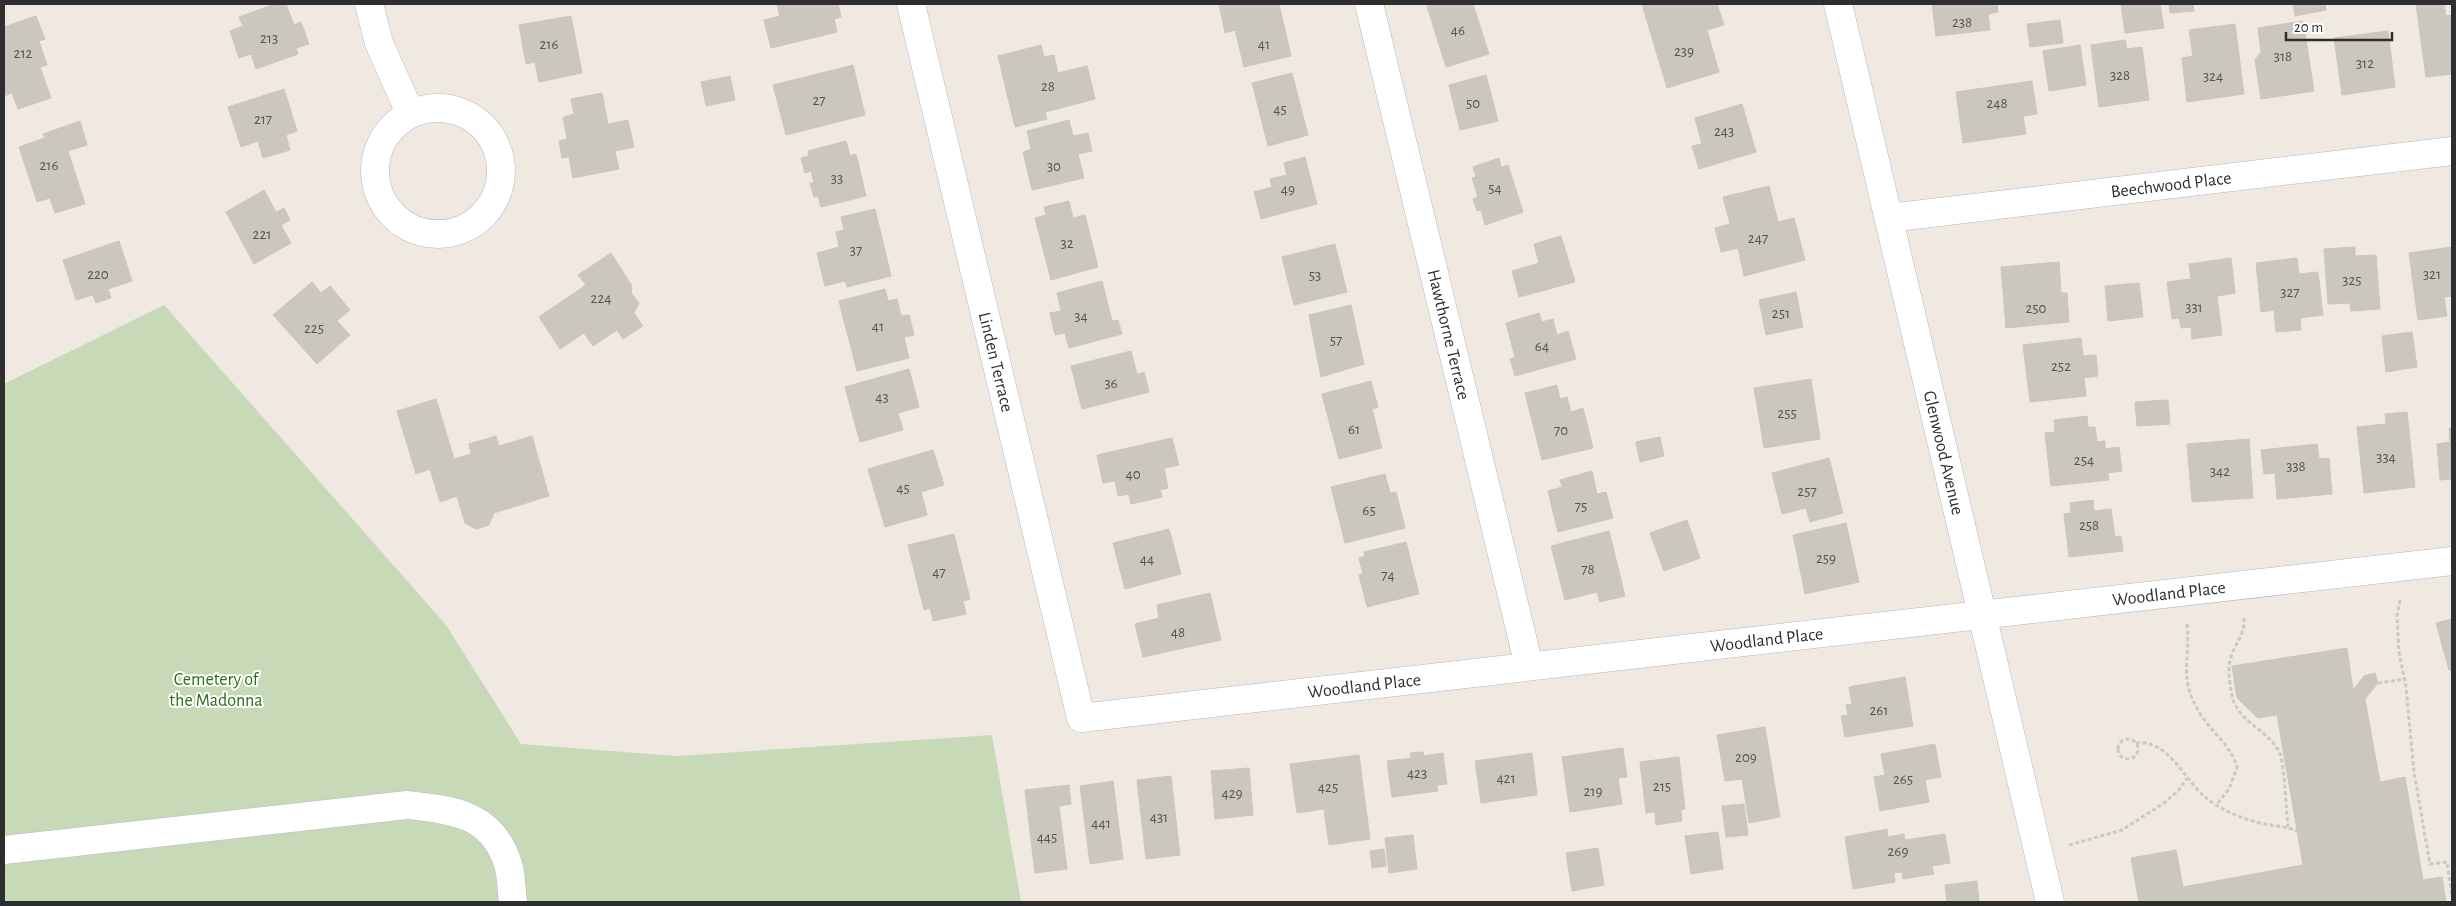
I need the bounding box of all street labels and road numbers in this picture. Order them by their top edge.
street label: Beechwood Place [2110,169,2232,202]
street label: Hawthorne Terrace [1423,268,1472,402]
street label: Linden Terrace [975,310,1016,414]
street label: Glenwood Avenue [1920,389,1966,517]
street label: Woodland Place [2111,579,2227,610]
street label: Woodland Place [1709,625,1824,656]
street label: Woodland Place [1307,671,1422,702]

